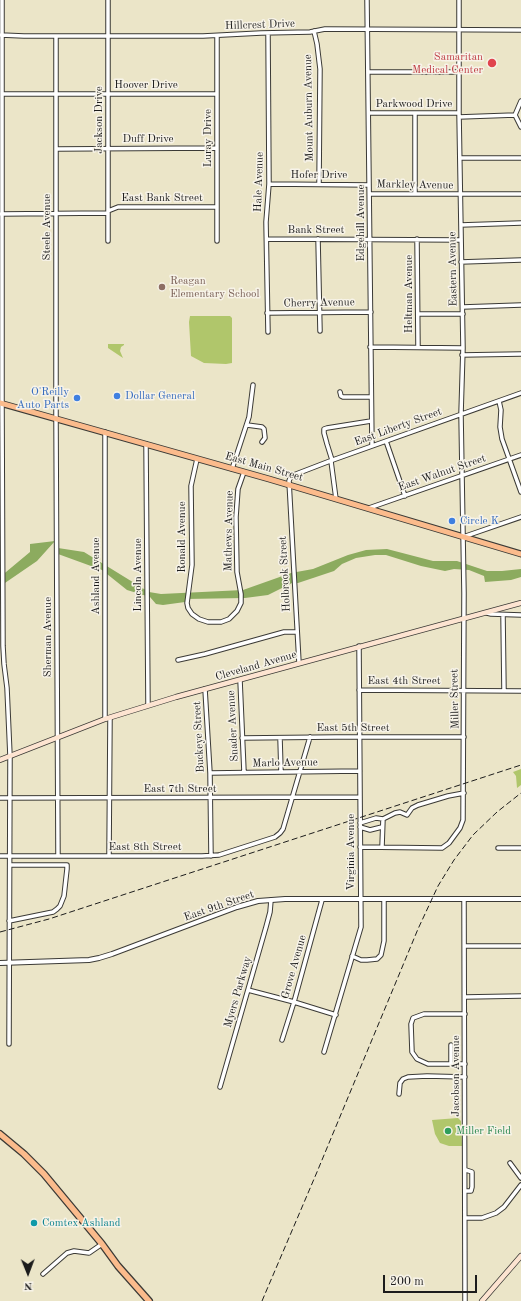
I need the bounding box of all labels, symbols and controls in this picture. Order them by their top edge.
street label: Hillcrest Drive [225,17,295,33]
place label: Samaritan Medical Center [412,50,483,76]
street label: Mount Auburn Avenue [301,54,317,162]
marker: Samaritan Medical Center [486,57,498,69]
street label: Hoover Drive [114,78,178,92]
street label: Jackson Drive [92,86,106,154]
street label: Parkwood Drive [376,97,452,111]
street label: Luray Drive [201,109,215,167]
street label: Duff Drive [122,132,174,146]
street label: Hale Avenue [251,152,267,212]
street label: Hofer Drive [291,168,347,182]
street label: Markley Avenue [377,178,453,192]
street label: Edgehill Avenue [354,184,368,262]
street label: East Bank Street [121,191,203,205]
street label: Steele Avenue [40,194,54,260]
street label: Bank Street [288,223,344,237]
street label: Eastern Avenue [446,231,460,307]
street label: Heltman Avenue [402,255,416,333]
place label: Reagan Elementary School [170,274,260,300]
marker: Reagan Elementary School [157,282,167,292]
street label: Cherry Avenue [283,296,355,310]
place label: O'Reilly Auto Parts [17,385,69,411]
place label: Dollar General [125,389,195,403]
marker: Dollar General [112,391,122,401]
marker: O'Reilly Auto Parts [72,393,82,403]
street label: East Liberty Street [352,405,444,449]
street label: East Main Street [223,450,305,484]
street label: East Walnut Street [396,452,488,494]
street label: Mathews Avenue [222,490,236,572]
street label: Ronald Avenue [175,501,189,573]
place label: Circle K [460,514,499,528]
marker: Circle K [447,516,457,526]
street label: Holbrook Street [276,536,294,612]
street label: Ashland Avenue [89,537,103,615]
street label: Lincoln Avenue [131,538,145,612]
street label: Sherman Avenue [41,597,55,677]
street label: Cleveland Avenue [214,648,298,684]
street label: Miller Street [448,669,462,729]
street label: East 4th Street [367,674,441,688]
street label: Snader Avenue [225,690,241,762]
street label: Buckeye Street [191,701,207,773]
street label: East 5th Street [316,721,390,735]
street label: Marlo Avenue [252,756,318,770]
street label: East 7th Street [143,782,217,796]
street label: Virginia Avenue [344,814,358,890]
street label: East 8th Street [108,840,182,854]
street label: East 9th Street [182,888,256,924]
street label: Grove Avenue [279,934,309,1000]
street label: Myers Parkway [221,955,255,1029]
street label: Jacobson Avenue [449,1035,463,1117]
place label: Miller Field [456,1124,511,1138]
marker: Miller Field [443,1126,453,1136]
place label: Comtex Ashland [42,1216,121,1230]
marker: Comtex Ashland [29,1218,39,1228]
north arrow [8,1253,48,1293]
scale bar [385,1267,479,1293]
text: 200 m [390,1276,424,1288]
text: N [24,1280,33,1291]

